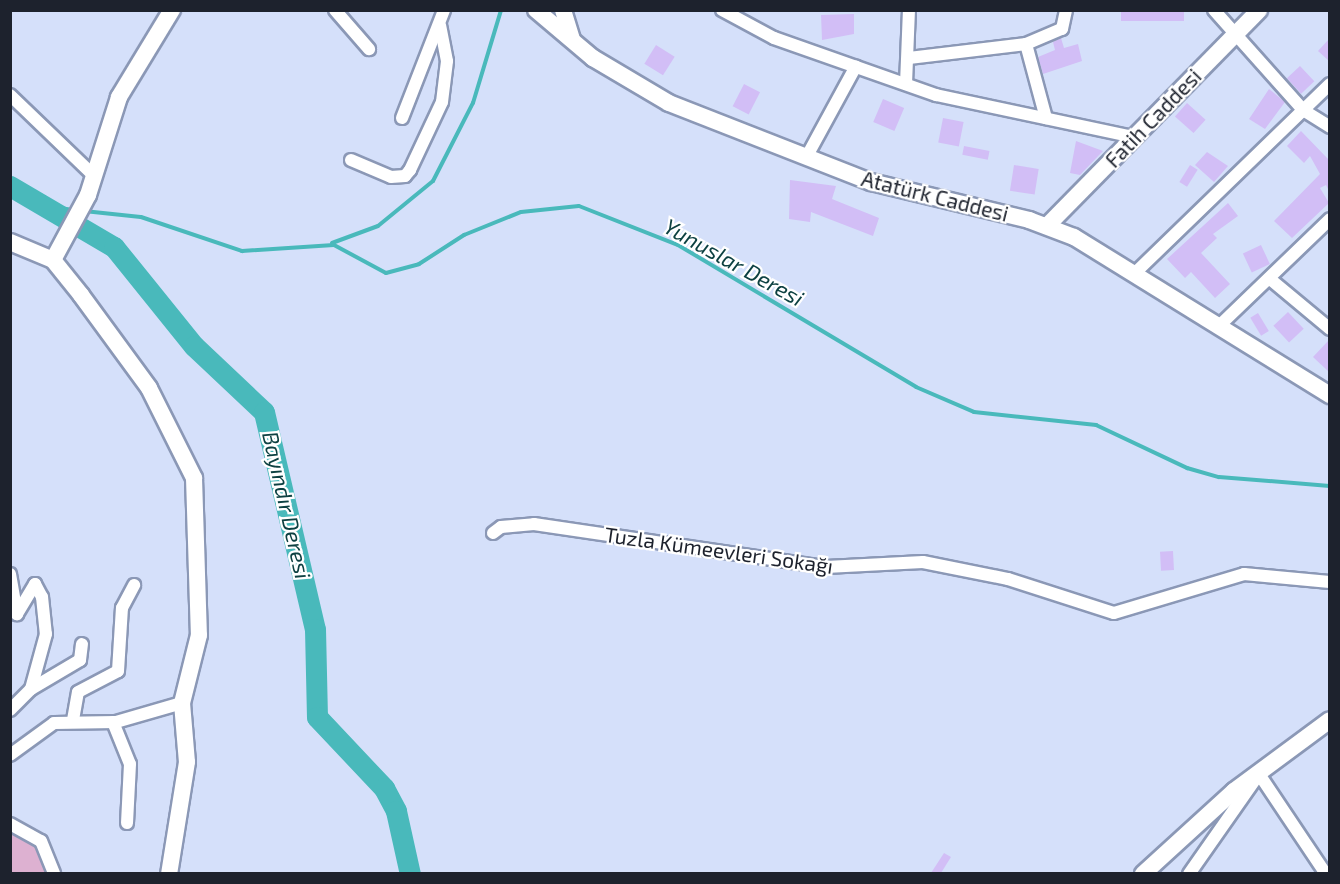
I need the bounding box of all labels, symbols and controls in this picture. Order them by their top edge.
street label: Fatih Caddesi [1100,64,1206,172]
street label: Atatürk Caddesi [859,166,1011,226]
water label: Yunuslar Deresi [659,213,809,311]
water label: Bayındır Deresi [257,428,317,582]
street label: Tuzla Kümeevleri Sokağı [603,521,835,579]

